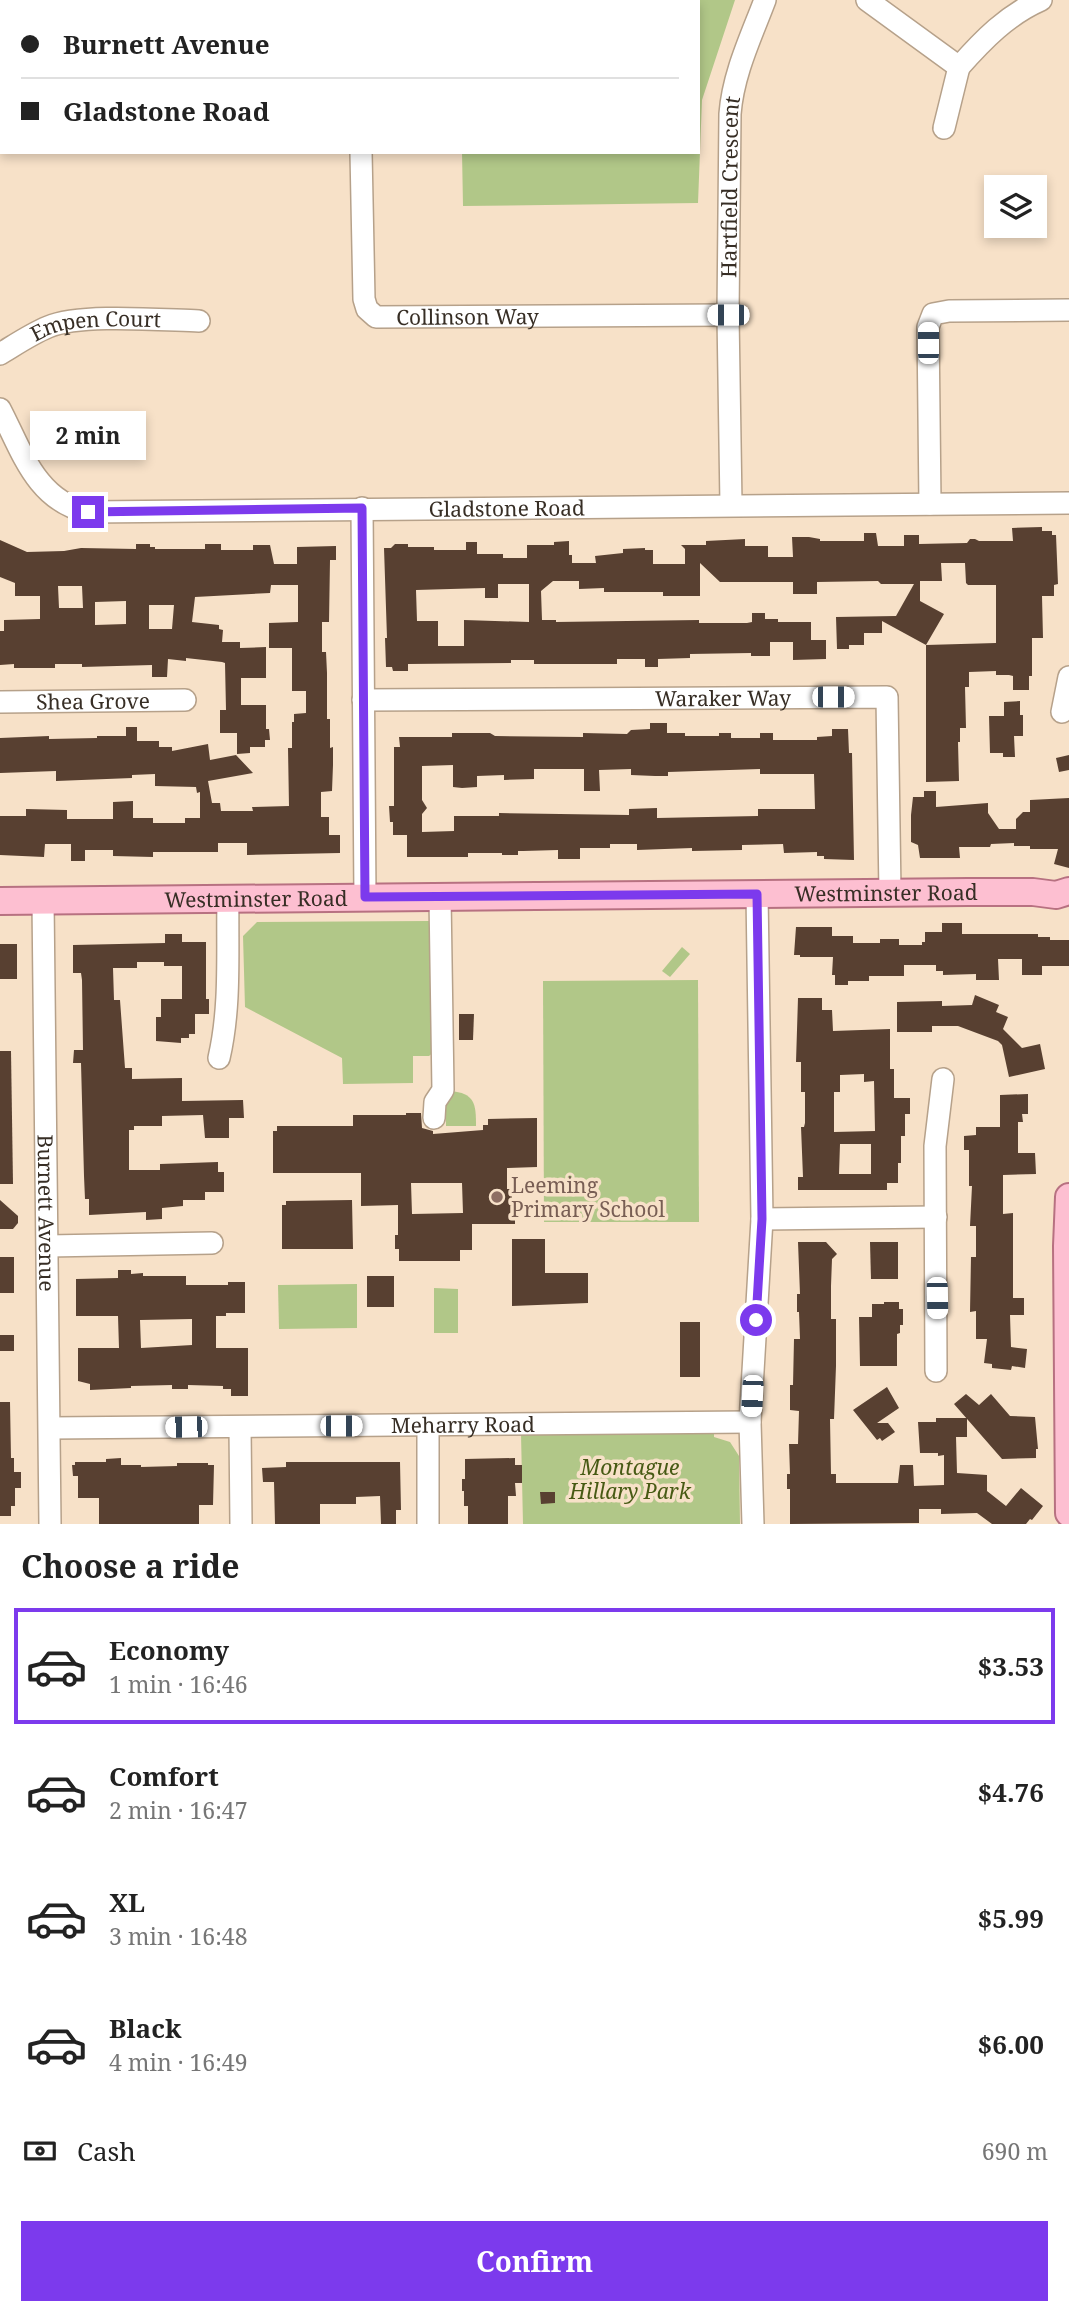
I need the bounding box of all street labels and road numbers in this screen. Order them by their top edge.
street label: Hartfield Crescent [714,94,746,278]
street label: Collinson Way [396,302,539,331]
street label: Empen Court [25,304,162,347]
street label: Gladstone Road [429,493,585,523]
street label: Waraker Way [655,684,791,712]
street label: Shea Grove [36,686,150,716]
street label: Westminster Road [794,878,978,908]
street label: Westminster Road [164,884,348,913]
street label: Burnett Avenue [32,1134,61,1292]
street label: Meharry Road [391,1410,535,1439]

